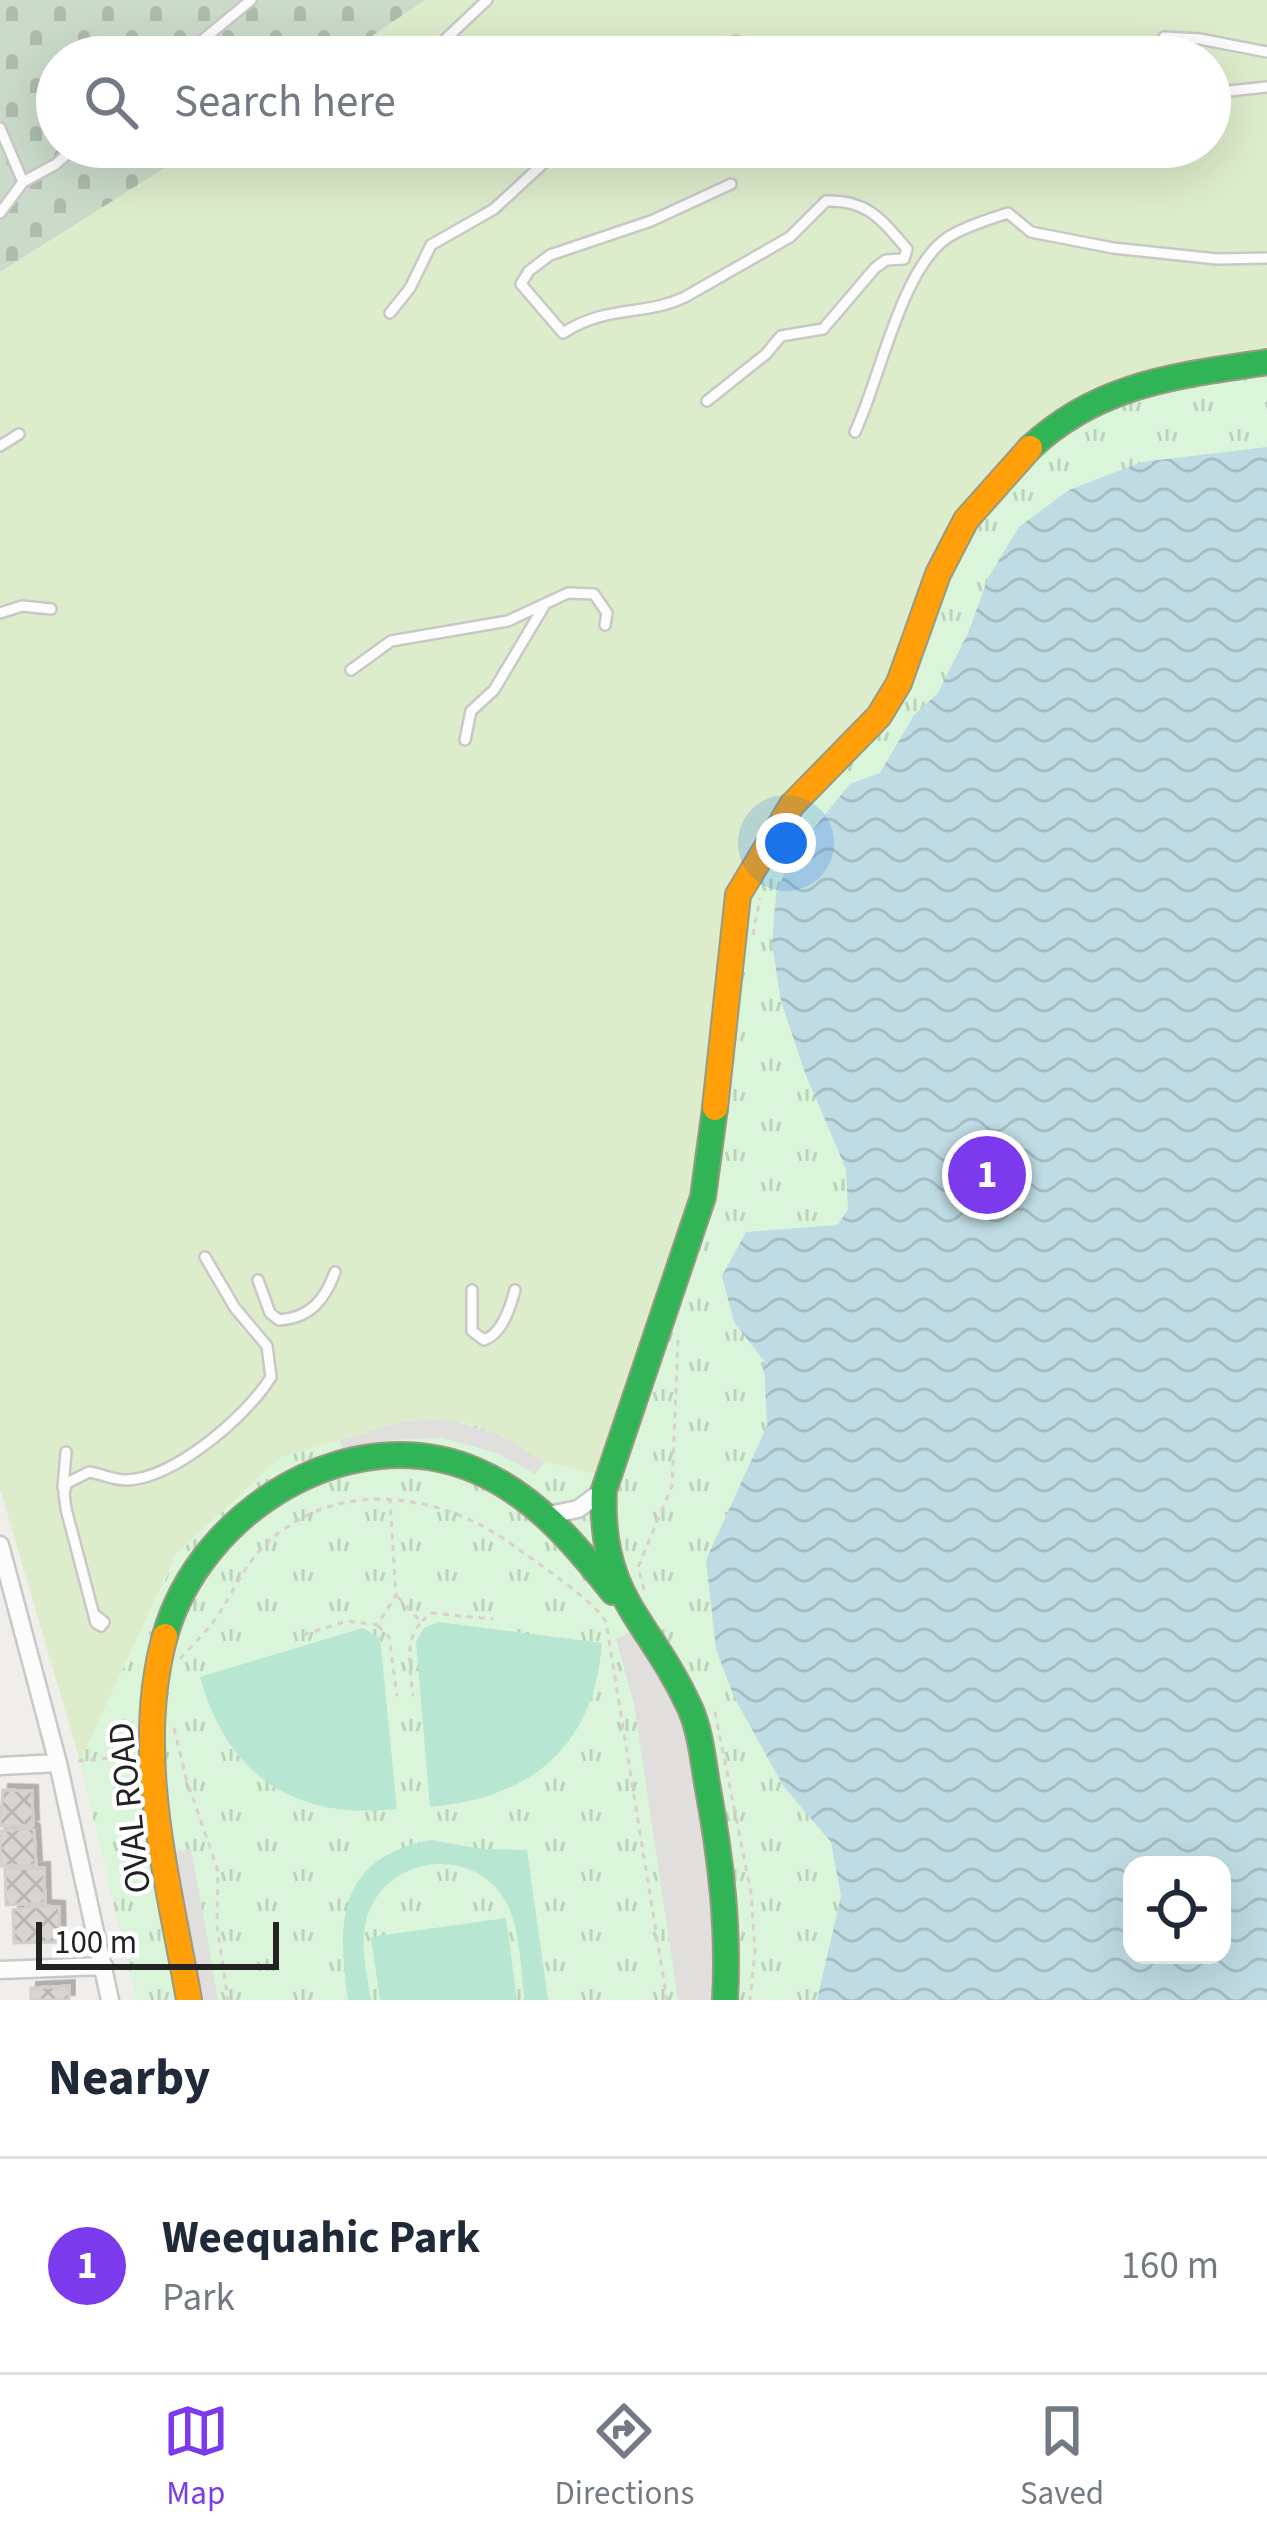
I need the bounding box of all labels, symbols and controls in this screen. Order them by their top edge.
search box [36,36,1231,168]
icon: search [78,69,144,135]
text: Search here [174,70,396,134]
your location [756,813,816,873]
pin: 1 [948,1130,1026,1220]
street label: OVAL ROAD [95,1720,164,1896]
map controls [1123,1856,1231,1964]
button: locate [1123,1856,1231,1964]
scale bar [36,1916,279,1969]
text: 100 m [54,1919,137,1966]
text: Nearby [48,2042,210,2114]
text: Weequahic Park [162,2206,480,2270]
text: 1 [77,2238,97,2294]
text: 160 m [1121,2238,1219,2294]
text: Park [162,2270,235,2326]
tab: Map [163,2398,229,2517]
tab: Directions [555,2398,694,2517]
tab: Saved [1020,2398,1104,2517]

